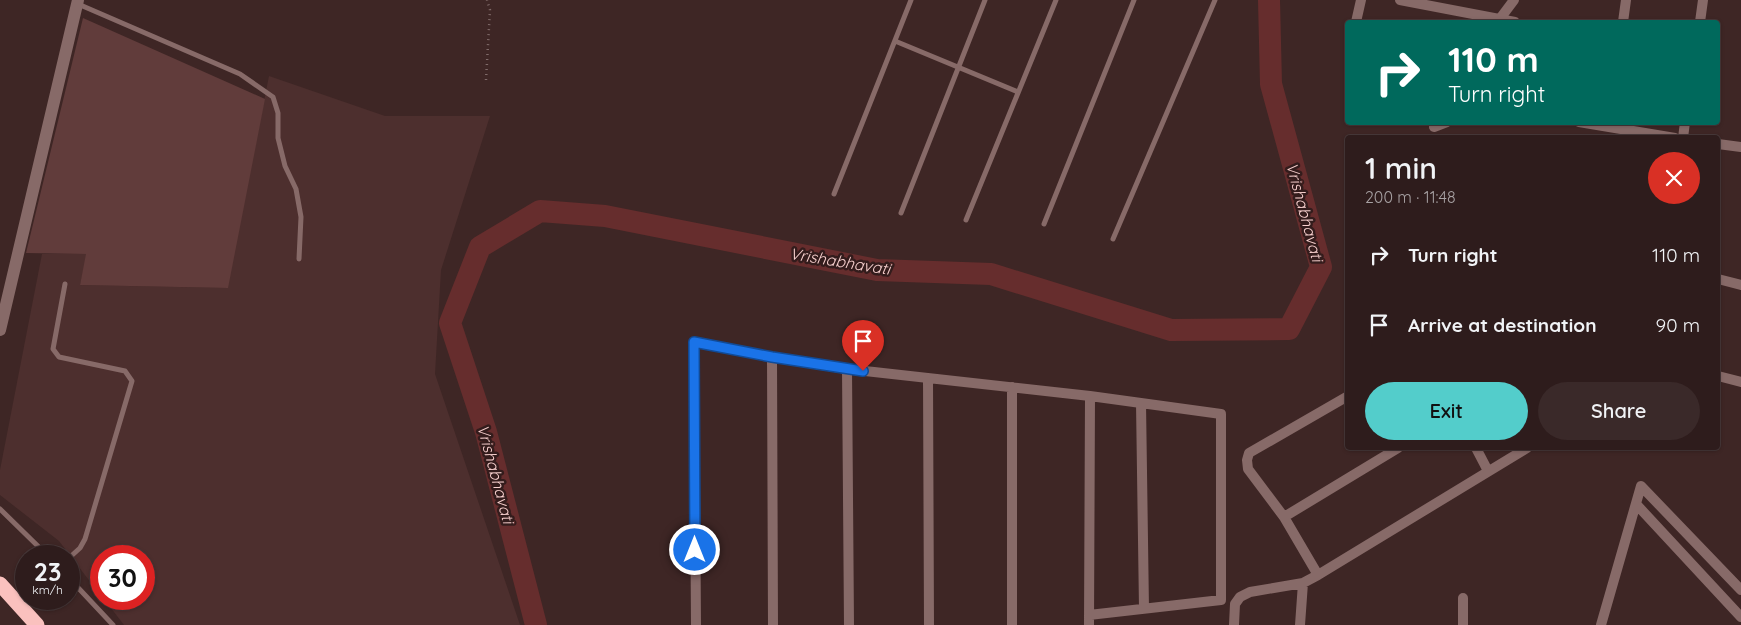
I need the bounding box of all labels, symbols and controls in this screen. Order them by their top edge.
text: 110 m [1448,37,1539,81]
icon: right [1365,40,1430,105]
text: Turn right [1448,80,1545,108]
text: 1 min [1365,149,1437,187]
button: close [1648,152,1700,204]
water label: Vrishabhavati [1282,160,1328,265]
text: 200 m · 11:48 [1365,187,1456,207]
icon: right [1365,241,1393,269]
water label: Vrishabhavati [788,243,893,279]
text: Turn right [1408,243,1497,267]
text: 110 m [1652,243,1700,267]
icon: arrive [1365,311,1393,339]
text: Arrive at destination [1408,313,1597,337]
text: 90 m [1656,313,1700,337]
pin [842,320,884,371]
icon: arrive [849,327,877,355]
button: Exit [1365,382,1528,440]
button: Share [1538,382,1700,440]
water label: Vrishabhavati [473,422,519,527]
position arrow [668,523,720,575]
speed limit sign: 30 [90,545,155,610]
text: 23 [34,556,61,587]
text: km/h [32,582,63,597]

